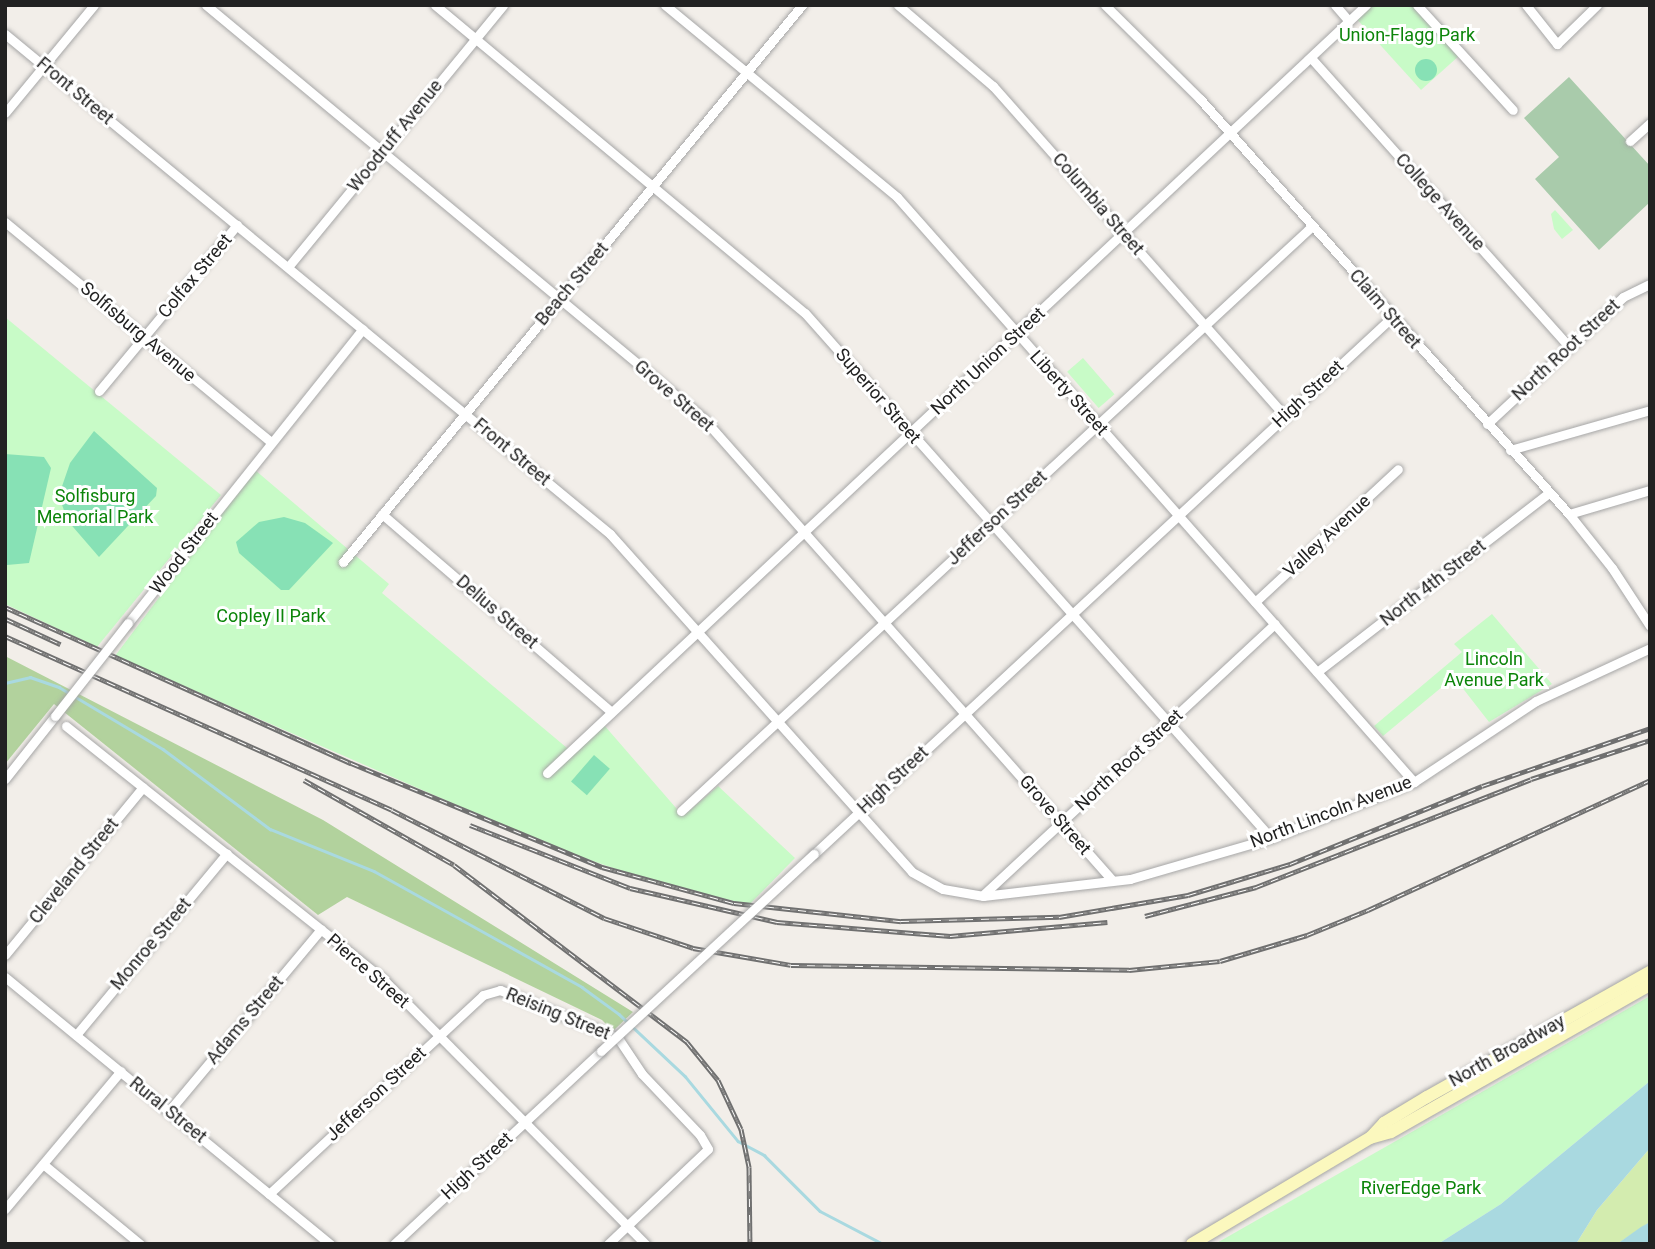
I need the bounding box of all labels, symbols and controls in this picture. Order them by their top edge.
park label: Union-Flagg Park [1339,24,1475,46]
street label: Front Street [32,53,118,129]
street label: Woodruff Avenue [343,75,447,197]
street label: Columbia Street [1048,149,1148,259]
street label: College Avenue [1391,149,1489,255]
street label: Colfax Street [154,229,236,323]
street label: Beach Street [531,238,613,330]
street label: Claim Street [1345,265,1425,353]
street label: Solfisburg Avenue [76,277,200,387]
street label: North Root Street [1508,295,1624,405]
street label: North Union Street [926,303,1050,419]
street label: Superior Street [831,344,925,448]
street label: Liberty Street [1025,346,1113,440]
street label: Grove Street [630,356,718,436]
street label: High Street [1268,356,1348,432]
street label: Front Street [469,414,555,490]
street label: Jefferson Street [943,466,1051,570]
park label: Solfisburg Memorial Park [37,486,153,528]
street label: Valley Avenue [1279,490,1375,582]
street label: Wood Street [145,508,223,598]
street label: North 4th Street [1376,535,1490,631]
street label: Delius Street [452,571,542,653]
park label: Copley II Park [216,605,326,627]
park label: Lincoln Avenue Park [1444,649,1544,692]
street label: North Root Street [1071,705,1187,815]
street label: High Street [853,742,933,818]
street label: Grove Street [1015,771,1095,859]
street label: North Lincoln Avenue [1247,771,1415,853]
street label: Cleveland Street [25,814,123,928]
street label: Monroe Street [106,894,196,994]
street label: Pierce Street [322,929,414,1013]
street label: Adams Street [202,971,288,1069]
street label: Reising Street [503,983,613,1045]
street label: North Broadway [1445,1010,1569,1092]
street label: Jefferson Street [322,1042,430,1146]
street label: Rural Street [125,1072,211,1148]
street label: High Street [437,1128,517,1204]
park label: RiverEdge Park [1361,1177,1481,1199]

